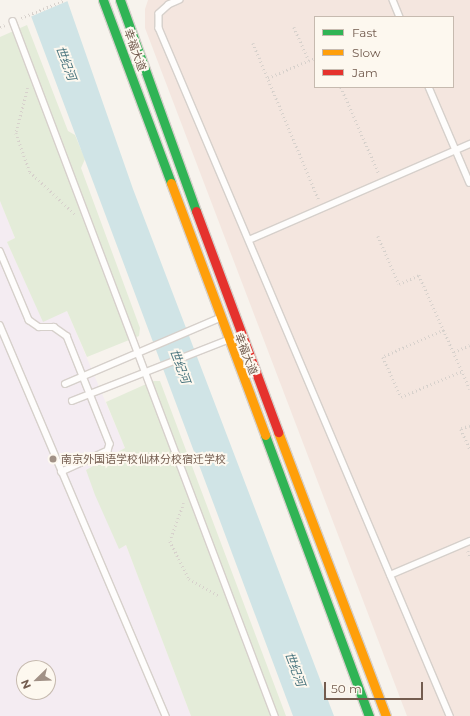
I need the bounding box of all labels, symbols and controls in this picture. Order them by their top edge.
legend [314,16,454,88]
text: Fast [352,25,377,40]
street label: 幸福大道 [121,27,149,73]
water label: 世纪河 [53,44,79,82]
text: Slow [352,45,381,60]
text: Jam [352,65,378,80]
street label: 幸福大道 [232,331,260,377]
water label: 世纪河 [167,347,193,385]
place label: 南京外国语学校仙林分校宿迁学校 [61,452,226,466]
marker: 南京外国语学校仙林分校宿迁学校 [48,454,58,464]
water label: 世纪河 [282,650,308,688]
north arrow [16,660,56,700]
scale bar [326,674,425,700]
text: N [18,677,34,691]
text: 50 m [331,681,362,696]

